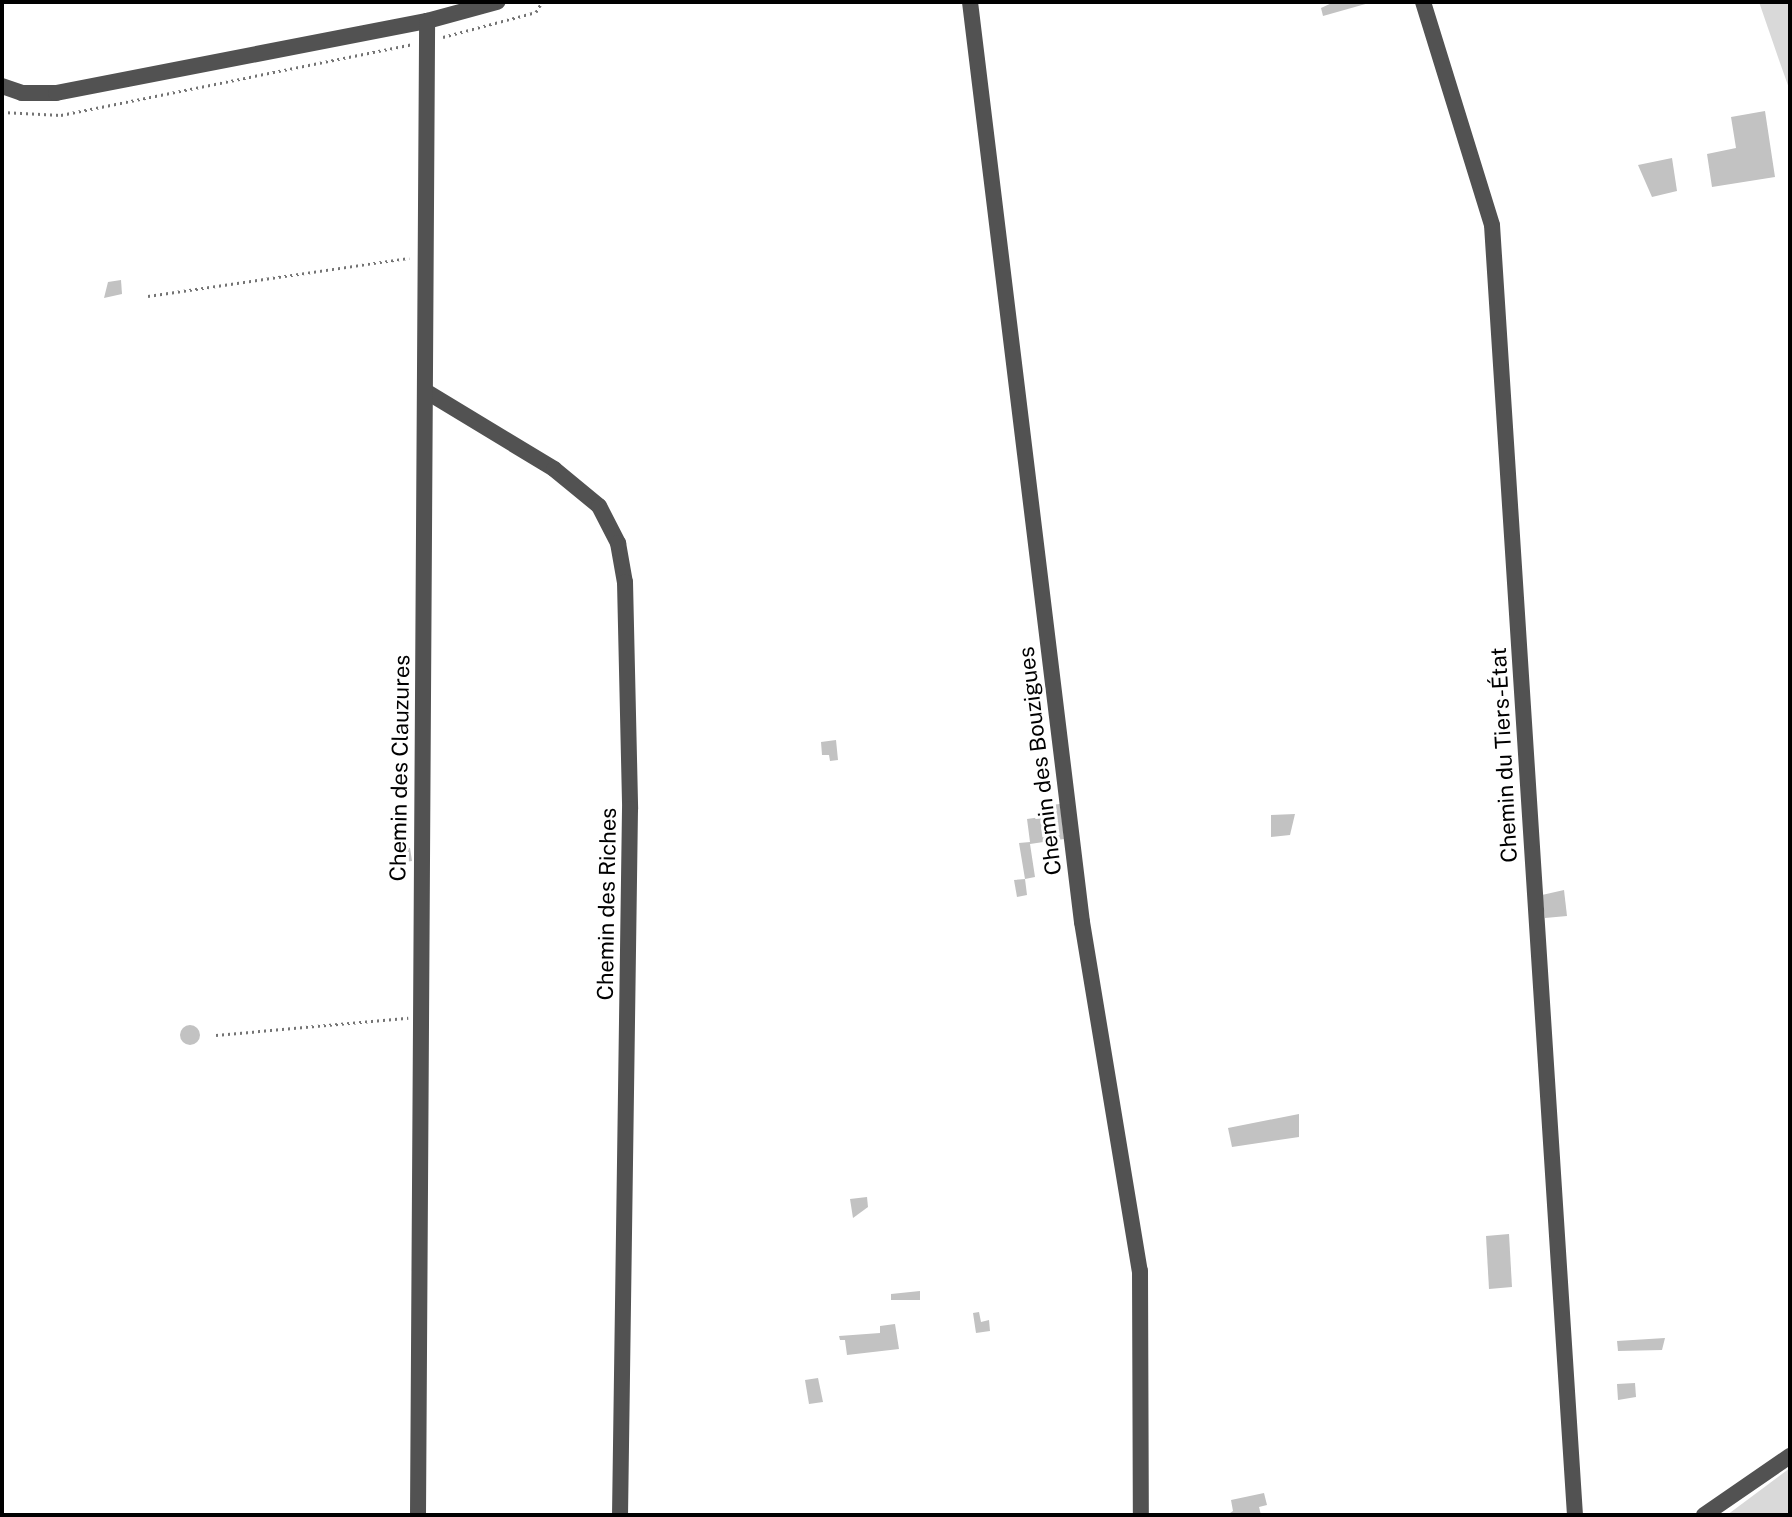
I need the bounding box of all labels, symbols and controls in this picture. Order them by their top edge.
street label: Chemin des Bouzigues [1013,645,1067,877]
street label: Chemin du Tiers-État [1485,647,1523,863]
street label: Chemin des Clauzures [385,654,415,882]
street label: Chemin des Riches [592,807,622,1001]

